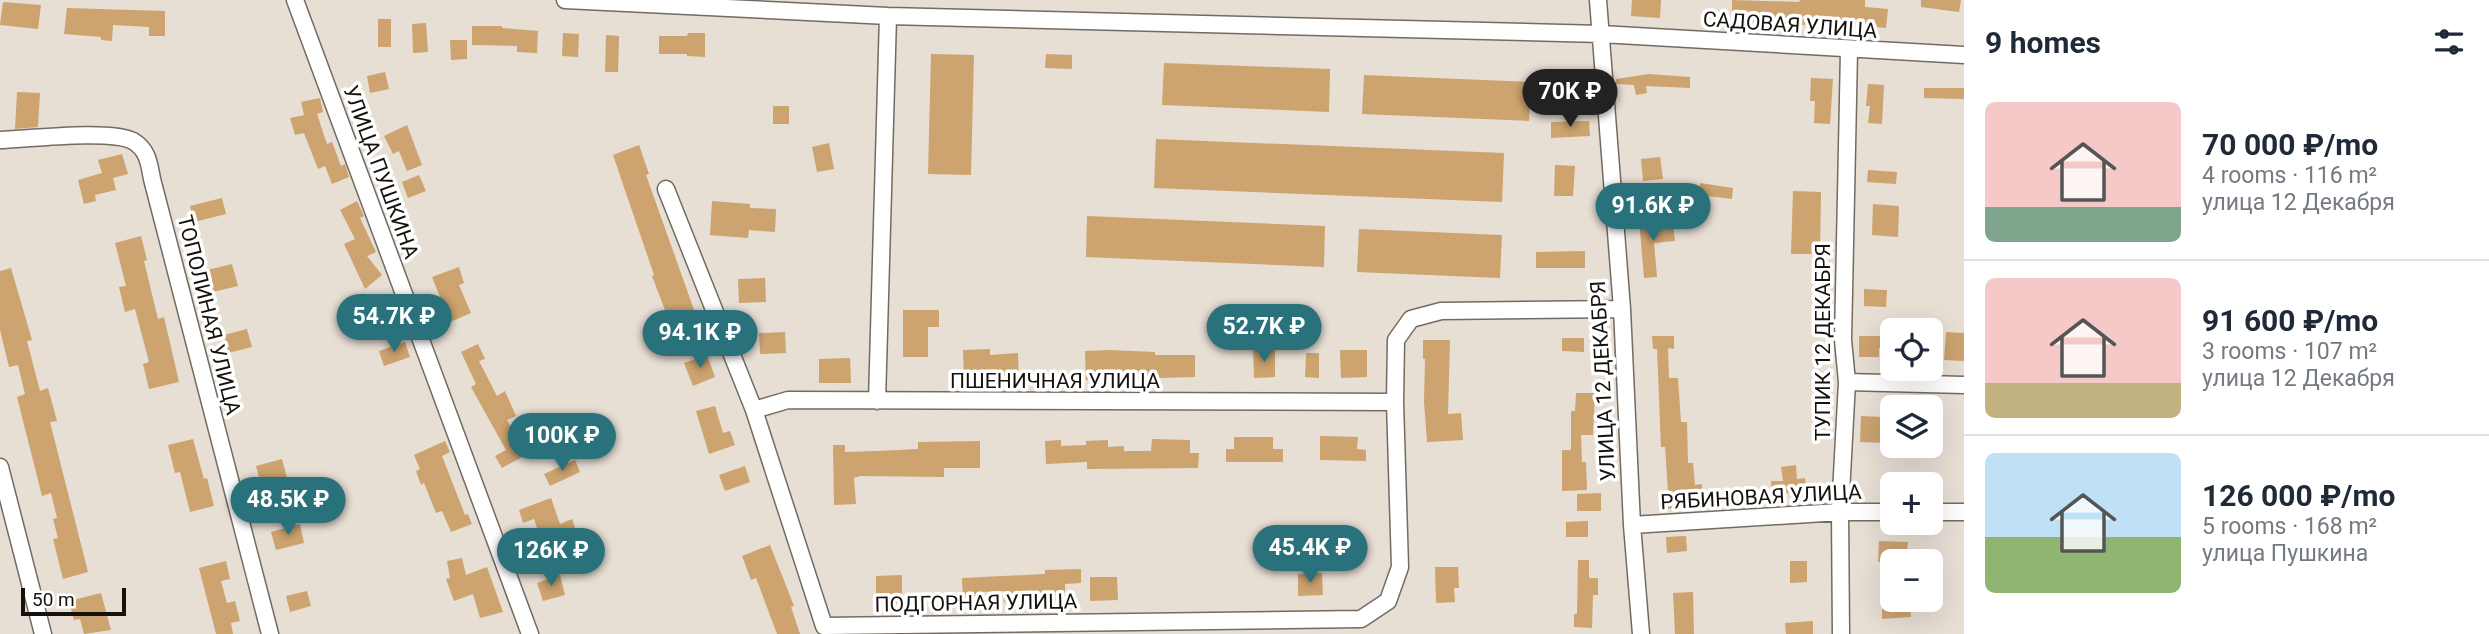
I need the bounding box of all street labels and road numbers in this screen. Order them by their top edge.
street label: САДОВАЯ УЛИЦА [1702,7,1878,43]
street label: УЛИЦА ПУШКИНА [339,82,424,262]
street label: ТОПОЛИНАЯ УЛИЦА [173,213,245,418]
street label: ТУПИК 12 ДЕКАБРЯ [1811,243,1835,441]
street label: УЛИЦА 12 ДЕКАБРЯ [1586,280,1620,482]
street label: ПШЕНИЧНАЯ УЛИЦА [950,369,1160,393]
street label: РЯБИНОВАЯ УЛИЦА [1660,480,1862,514]
street label: ПОДГОРНАЯ УЛИЦА [874,589,1078,617]

